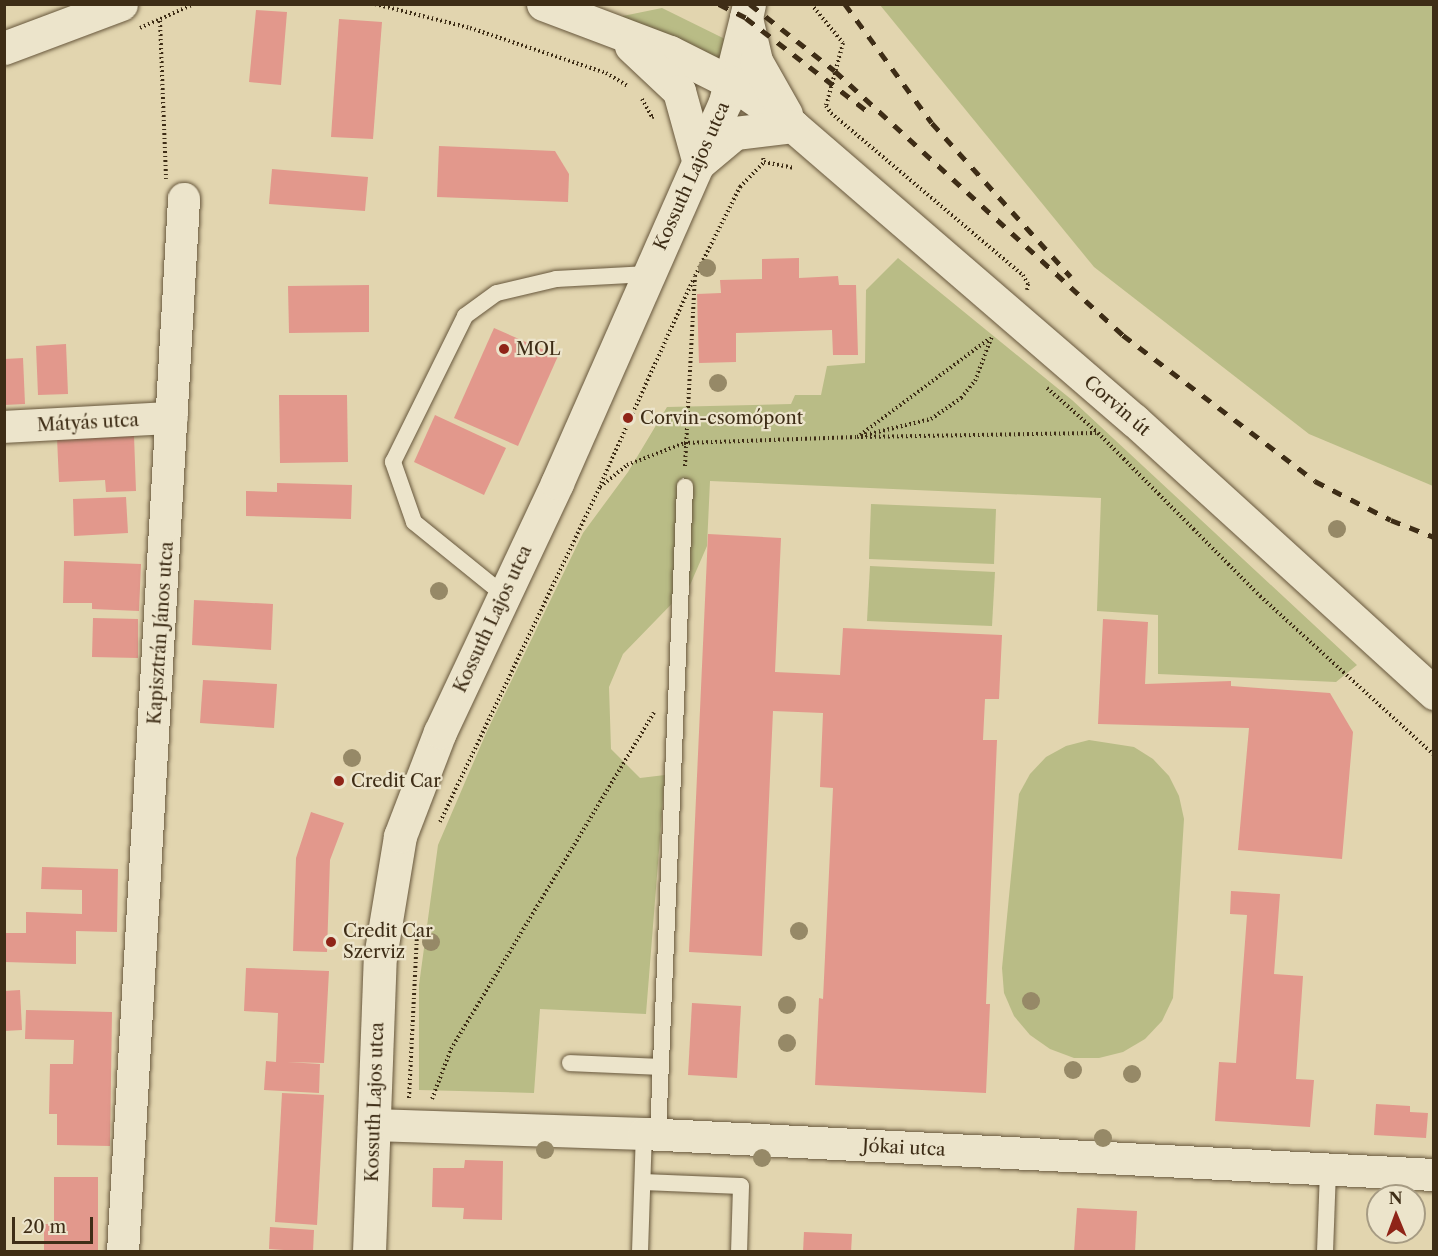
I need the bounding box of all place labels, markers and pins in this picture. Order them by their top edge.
place label: MOL [516,338,561,360]
marker: MOL [497,342,511,356]
place label: Corvin-csomópont [640,407,803,429]
marker: Corvin-csomópont [621,411,635,425]
place label: Credit Car [351,770,441,792]
marker: Credit Car [332,774,346,788]
place label: Credit Car Szerviz [343,921,433,964]
marker: Credit Car Szerviz [324,935,338,949]

